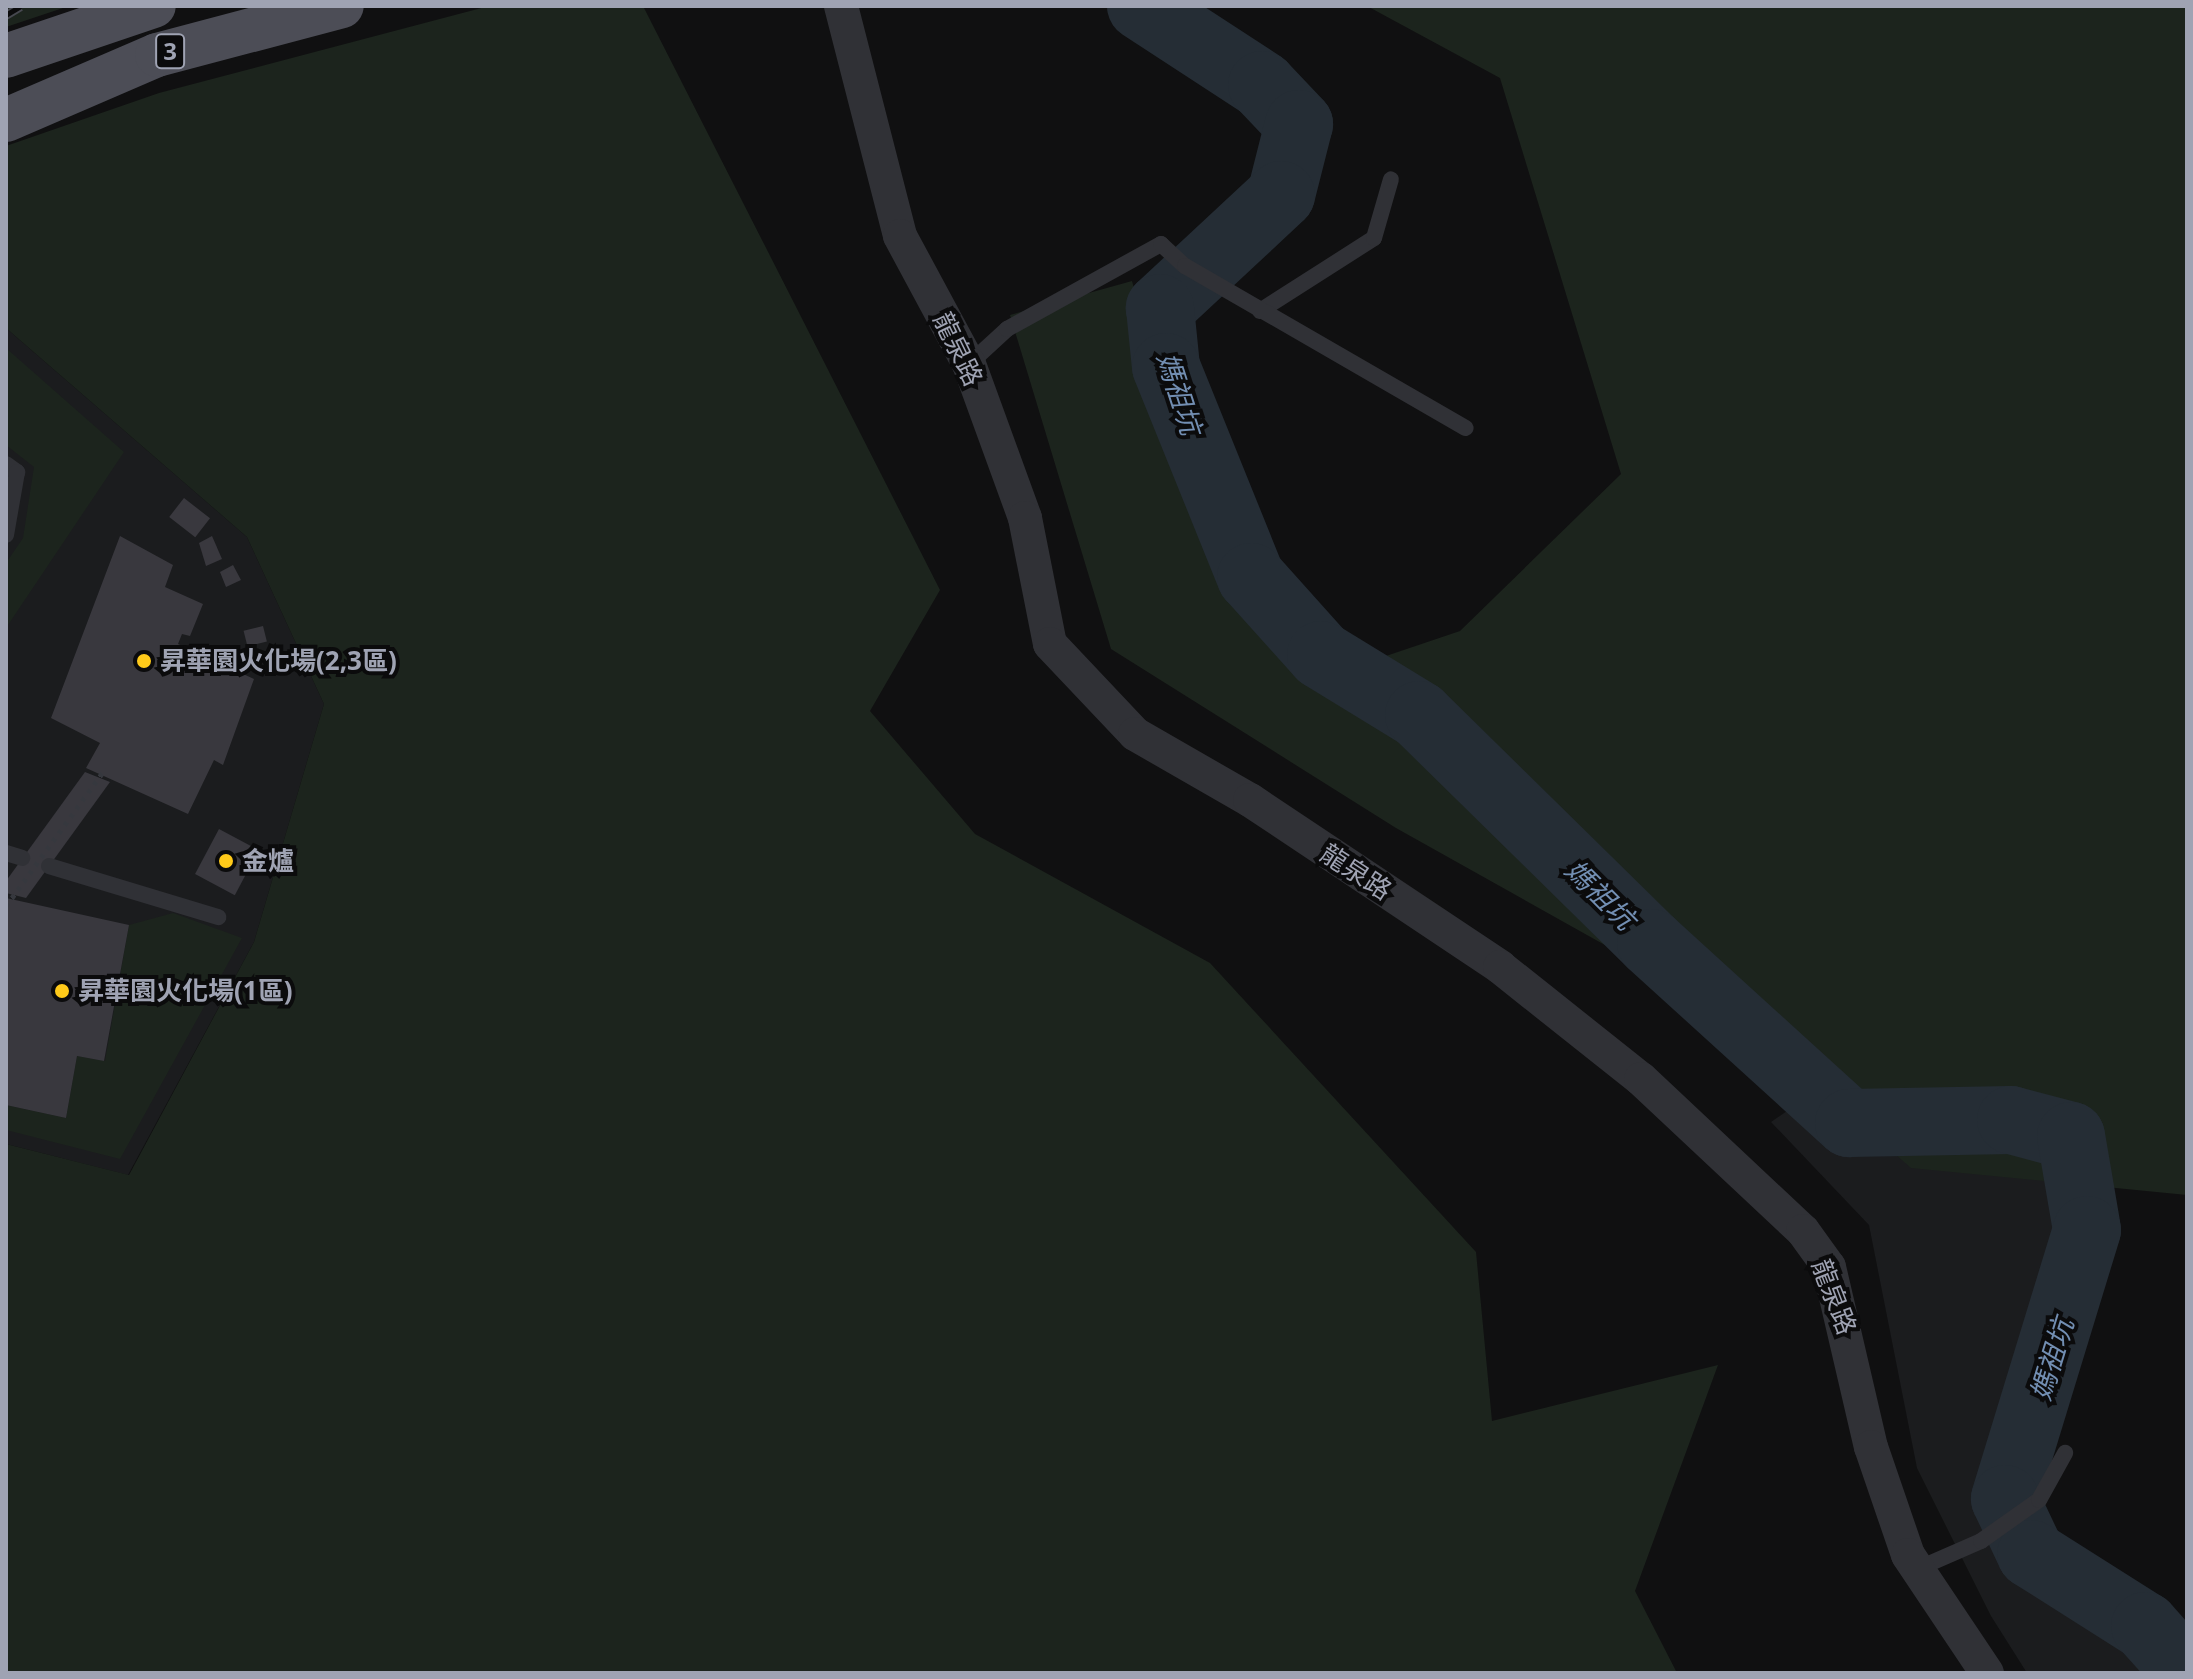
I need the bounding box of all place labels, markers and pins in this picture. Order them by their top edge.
place label: 昇華園火化場(2,3區) [160,645,397,677]
marker: 昇華園火化場(2,3區) [135,652,153,670]
place label: 金爐 [242,845,294,877]
marker: 金爐 [217,852,235,870]
place label: 昇華園火化場(1區) [78,975,292,1007]
marker: 昇華園火化場(1區) [53,982,71,1000]

